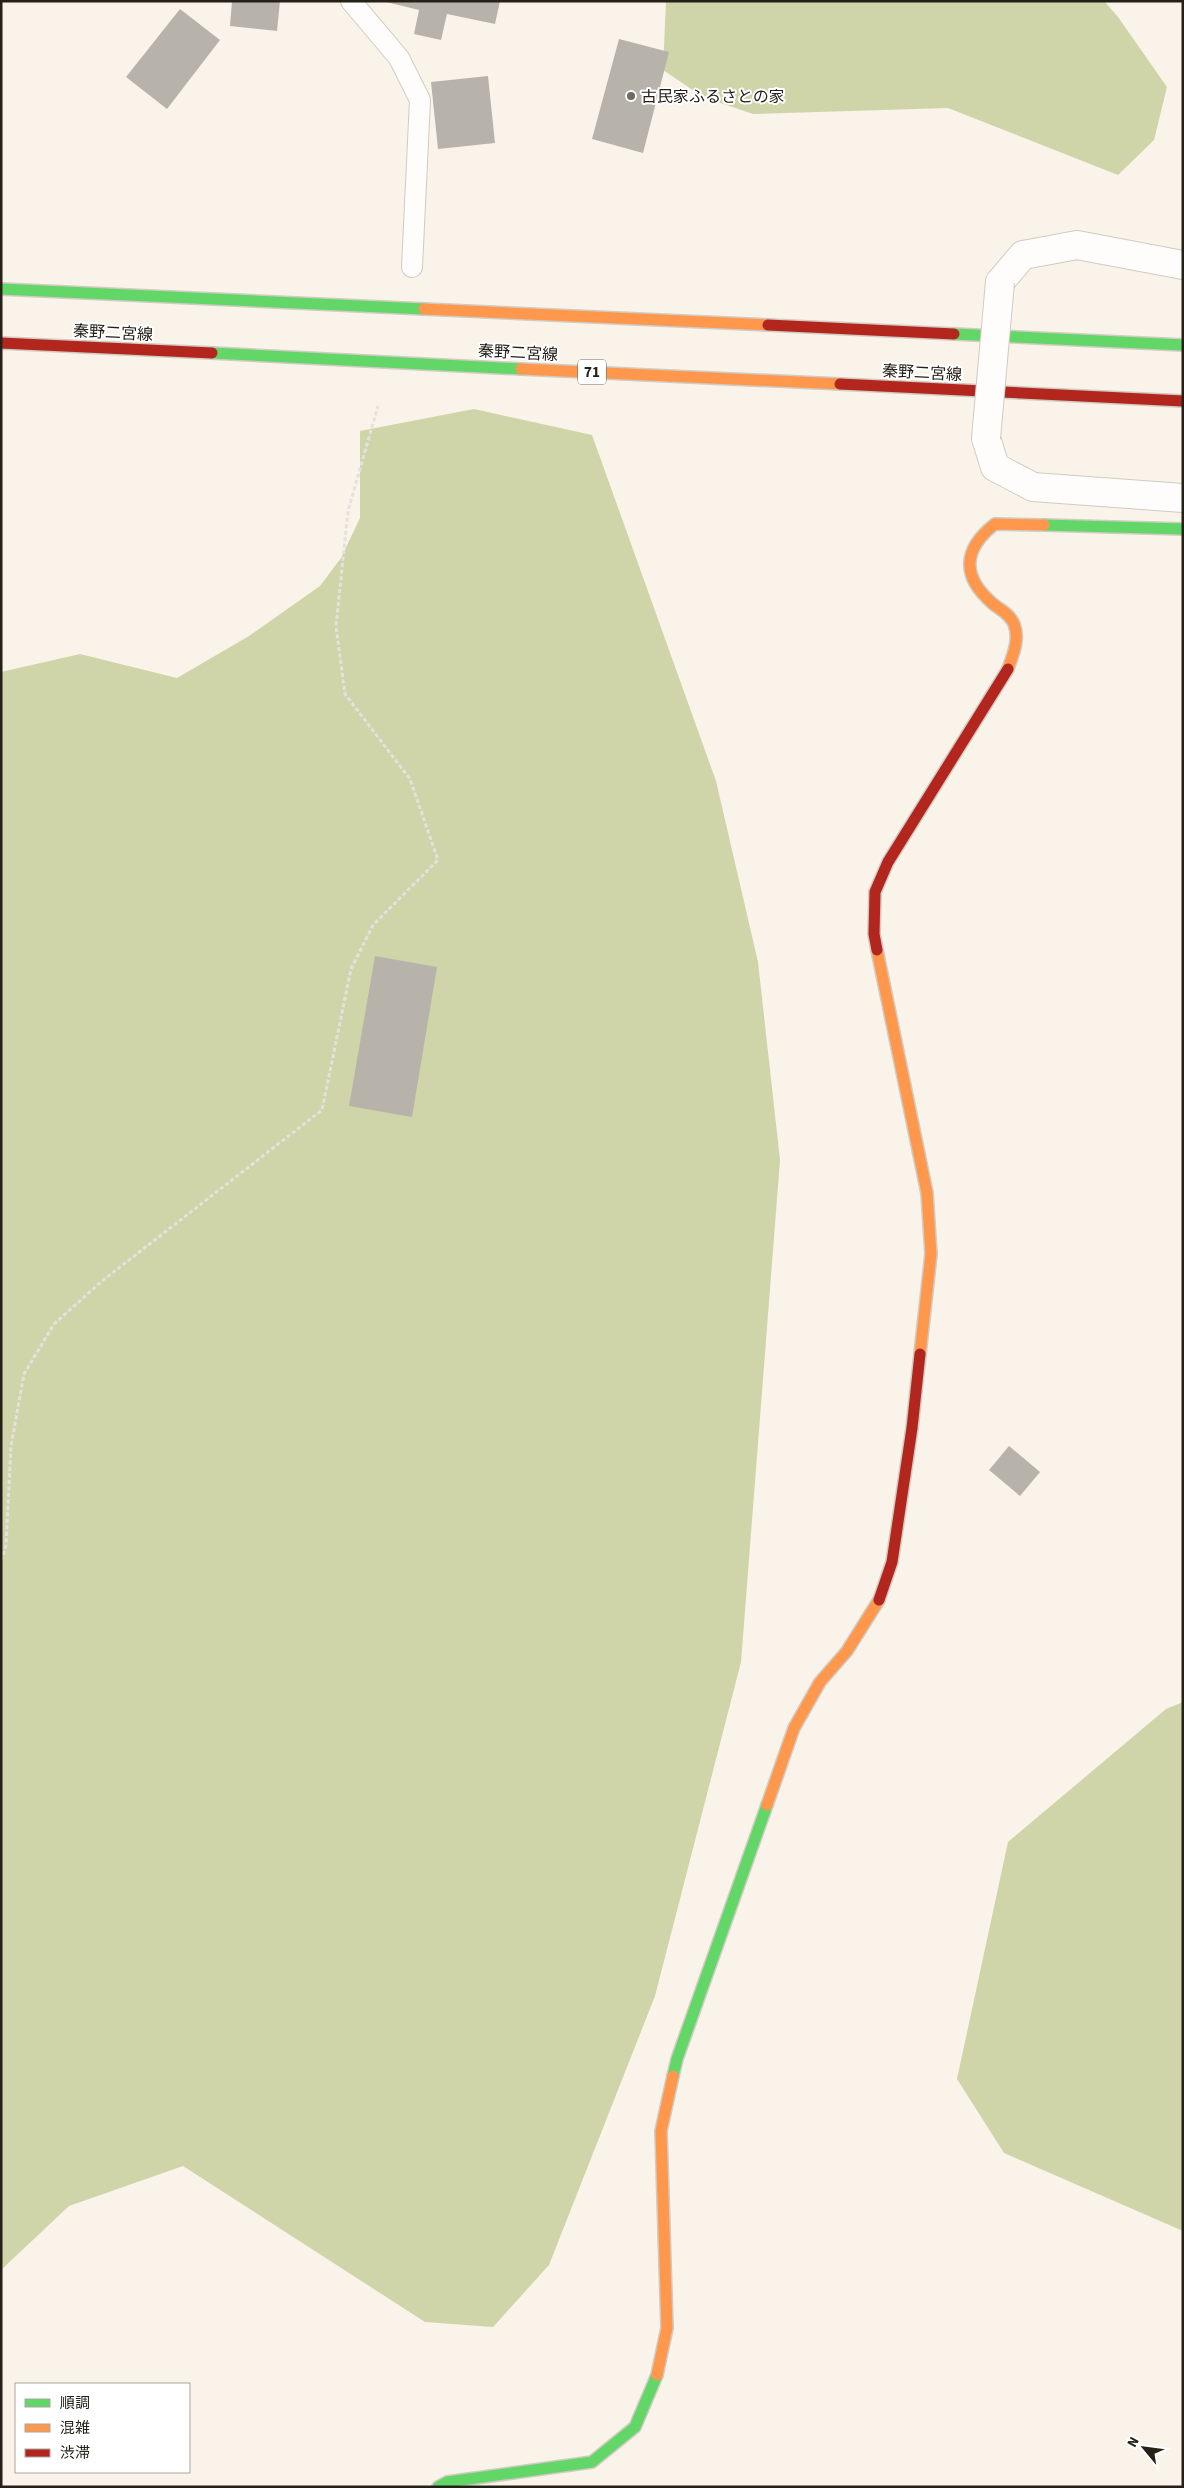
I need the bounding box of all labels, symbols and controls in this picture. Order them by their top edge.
place label: 古民家ふるさとの家 [641,86,785,108]
marker: 古民家ふるさとの家 [625,90,637,102]
street label: 秦野二宮線 [72,320,153,346]
street label: 秦野二宮線 [477,340,558,366]
road number: 71 [578,360,606,384]
street label: 秦野二宮線 [881,360,962,386]
legend [15,2383,190,2473]
text: 順調 [60,2393,90,2414]
text: 混雑 [60,2418,90,2439]
north arrow [1119,2423,1169,2473]
text: N [1123,2433,1145,2451]
text: 渋滞 [60,2443,90,2464]

